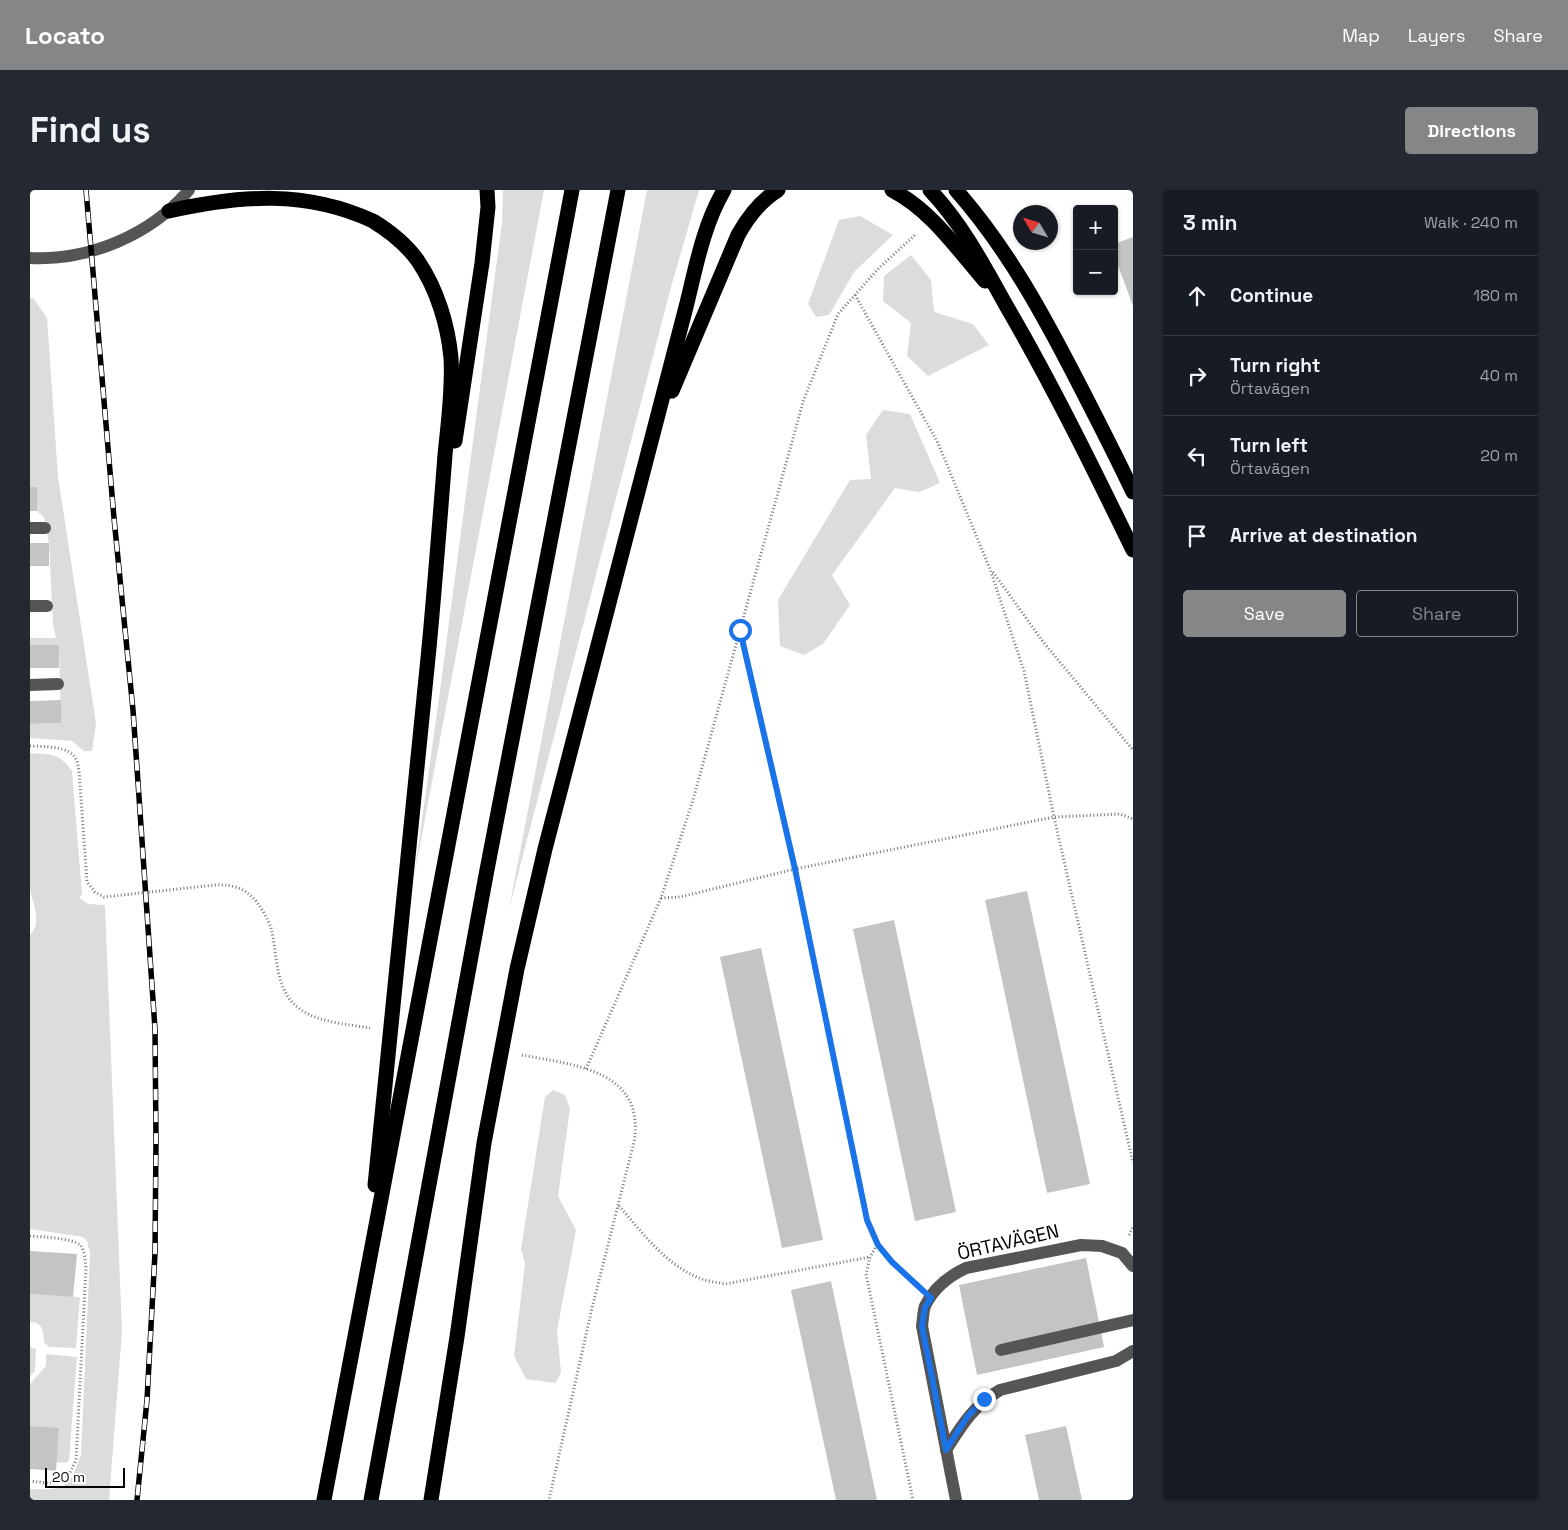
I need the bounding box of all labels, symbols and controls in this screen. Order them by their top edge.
text: Locato [25,20,105,51]
text: Map [1342,24,1380,47]
text: Layers [1408,24,1465,47]
text: Share [1493,24,1543,47]
button: Directions [1405,107,1538,154]
text: Find us [30,108,151,152]
north arrow [1013,205,1058,250]
map controls [1073,205,1118,295]
button: + [1073,205,1118,250]
text: 3 min [1183,209,1238,236]
text: Walk · 240 m [1424,212,1518,233]
button: − [1073,250,1118,295]
icon: ahead [1183,282,1211,310]
text: Continue [1230,283,1313,308]
text: 180 m [1473,285,1518,306]
text: Turn right [1230,353,1320,378]
icon: right [1183,362,1211,390]
text: 40 m [1480,365,1518,386]
text: Örtavägen [1230,378,1310,399]
text: Turn left [1230,433,1308,458]
icon: left [1183,442,1211,470]
text: 20 m [1480,445,1518,466]
text: Örtavägen [1230,458,1310,479]
icon: arrive [1183,522,1211,550]
text: Arrive at destination [1230,523,1418,548]
button: Save [1183,590,1346,637]
button: Share [1356,590,1518,637]
route start [729,619,752,642]
street label: ÖRTAVÄGEN [955,1218,1061,1266]
route end [973,1388,996,1411]
scale bar [45,1465,125,1488]
text: 20 m [52,1468,85,1486]

